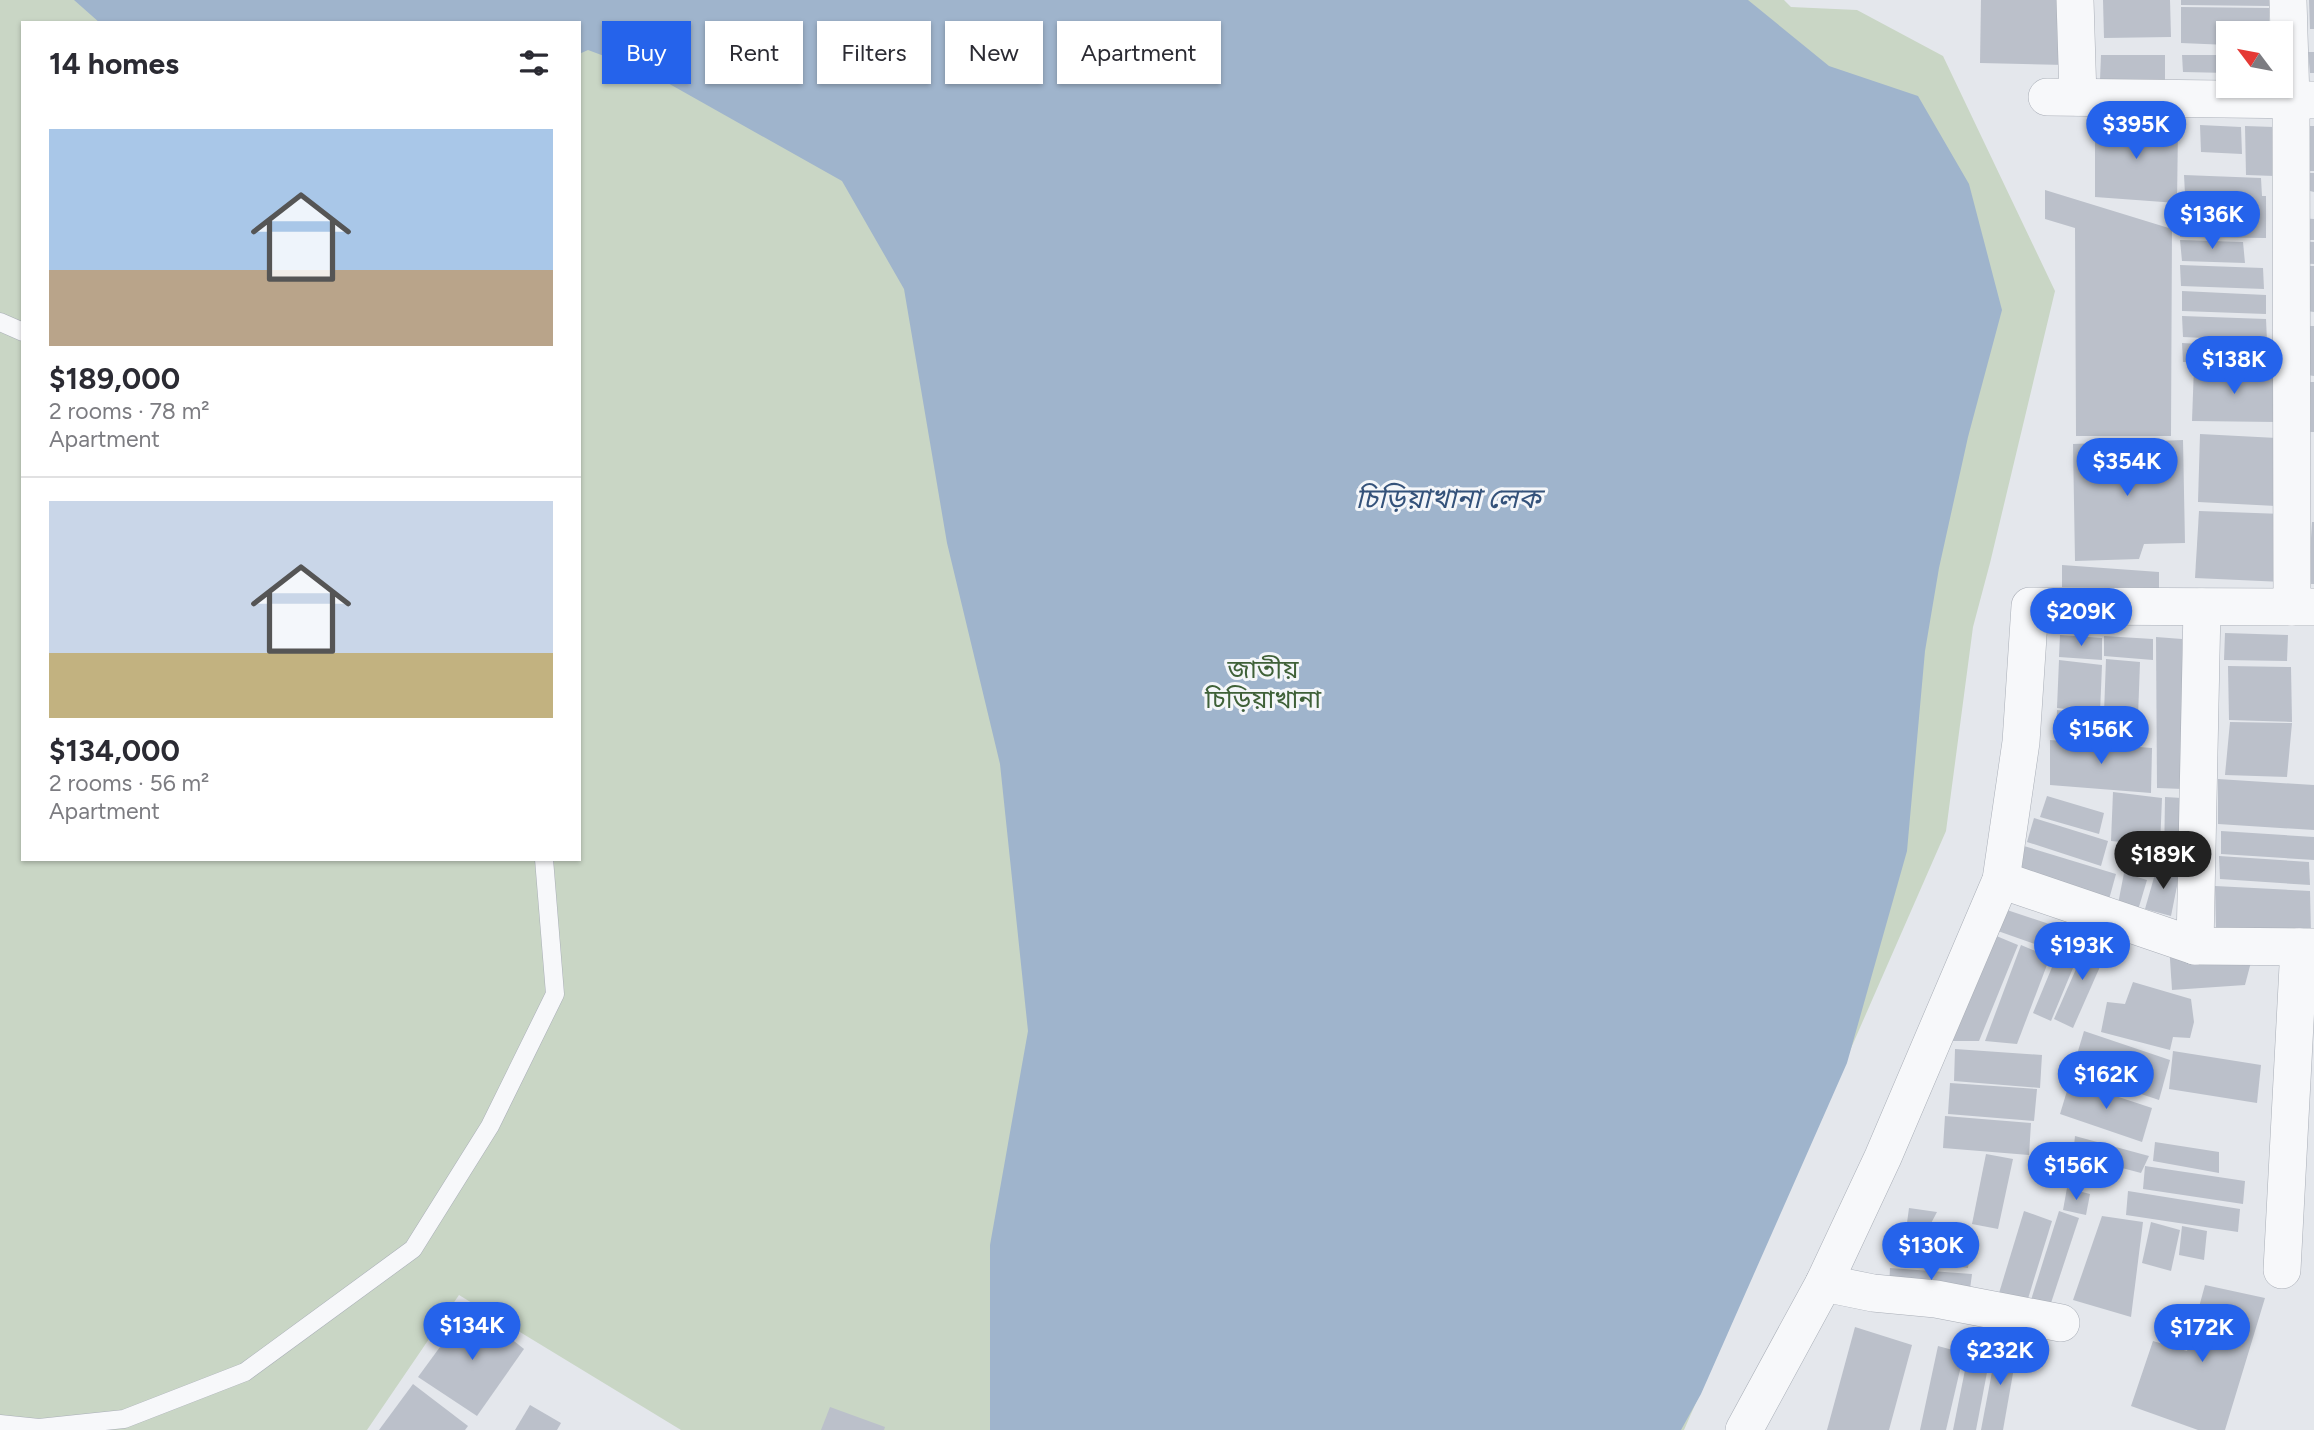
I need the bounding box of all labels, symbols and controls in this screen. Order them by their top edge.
chip: Buy [602,21,691,84]
chip: Rent [705,21,803,84]
chip: Filters [817,21,931,84]
chip: New [945,21,1043,84]
chip: Apartment [1057,21,1221,84]
north arrow [2216,21,2292,98]
map controls [2216,21,2293,98]
icon: filters [515,44,553,82]
text: 14 homes [49,45,179,82]
pin: $395K [2087,102,2185,161]
text: $395K [2102,110,2170,138]
icon: home [238,174,364,300]
pin: $136K [2163,191,2261,251]
text: $136K [2180,200,2244,228]
pin: $138K [2185,336,2283,396]
text: $138K [2202,345,2266,373]
text: $189,000 [49,360,180,397]
text: 2 rooms · 78 m² [49,397,210,425]
text: Apartment [49,425,160,453]
pin: $354K [2078,438,2176,498]
text: $354K [2093,447,2161,475]
water label: চিড়িয়াখানা লেক [1355,481,1546,515]
icon: home [238,546,364,672]
pin: $209K [2032,588,2130,648]
text: $209K [2046,597,2116,625]
park label: জাতীয় চিড়িয়াখানা [1204,653,1322,715]
pin: $156K [2052,706,2150,766]
text: $156K [2069,715,2133,743]
text: $134,000 [49,732,180,769]
text: 2 rooms · 56 m² [49,769,209,797]
text: Apartment [49,797,160,825]
pin: $189K [2114,832,2212,891]
text: $189K [2130,840,2196,868]
pin: $193K [2033,922,2131,982]
text: $193K [2050,931,2114,959]
pin: $162K [2057,1052,2155,1111]
text: $162K [2074,1060,2138,1088]
pin: $156K [2027,1142,2125,1202]
text: $156K [2044,1151,2108,1179]
pin: $130K [1882,1222,1980,1282]
text: $130K [1898,1231,1964,1259]
pin: $134K [423,1302,521,1362]
pin: $172K [2153,1304,2251,1364]
text: $134K [439,1311,505,1339]
text: $172K [2170,1313,2234,1341]
pin: $232K [1951,1328,2049,1387]
text: $232K [1966,1336,2034,1364]

